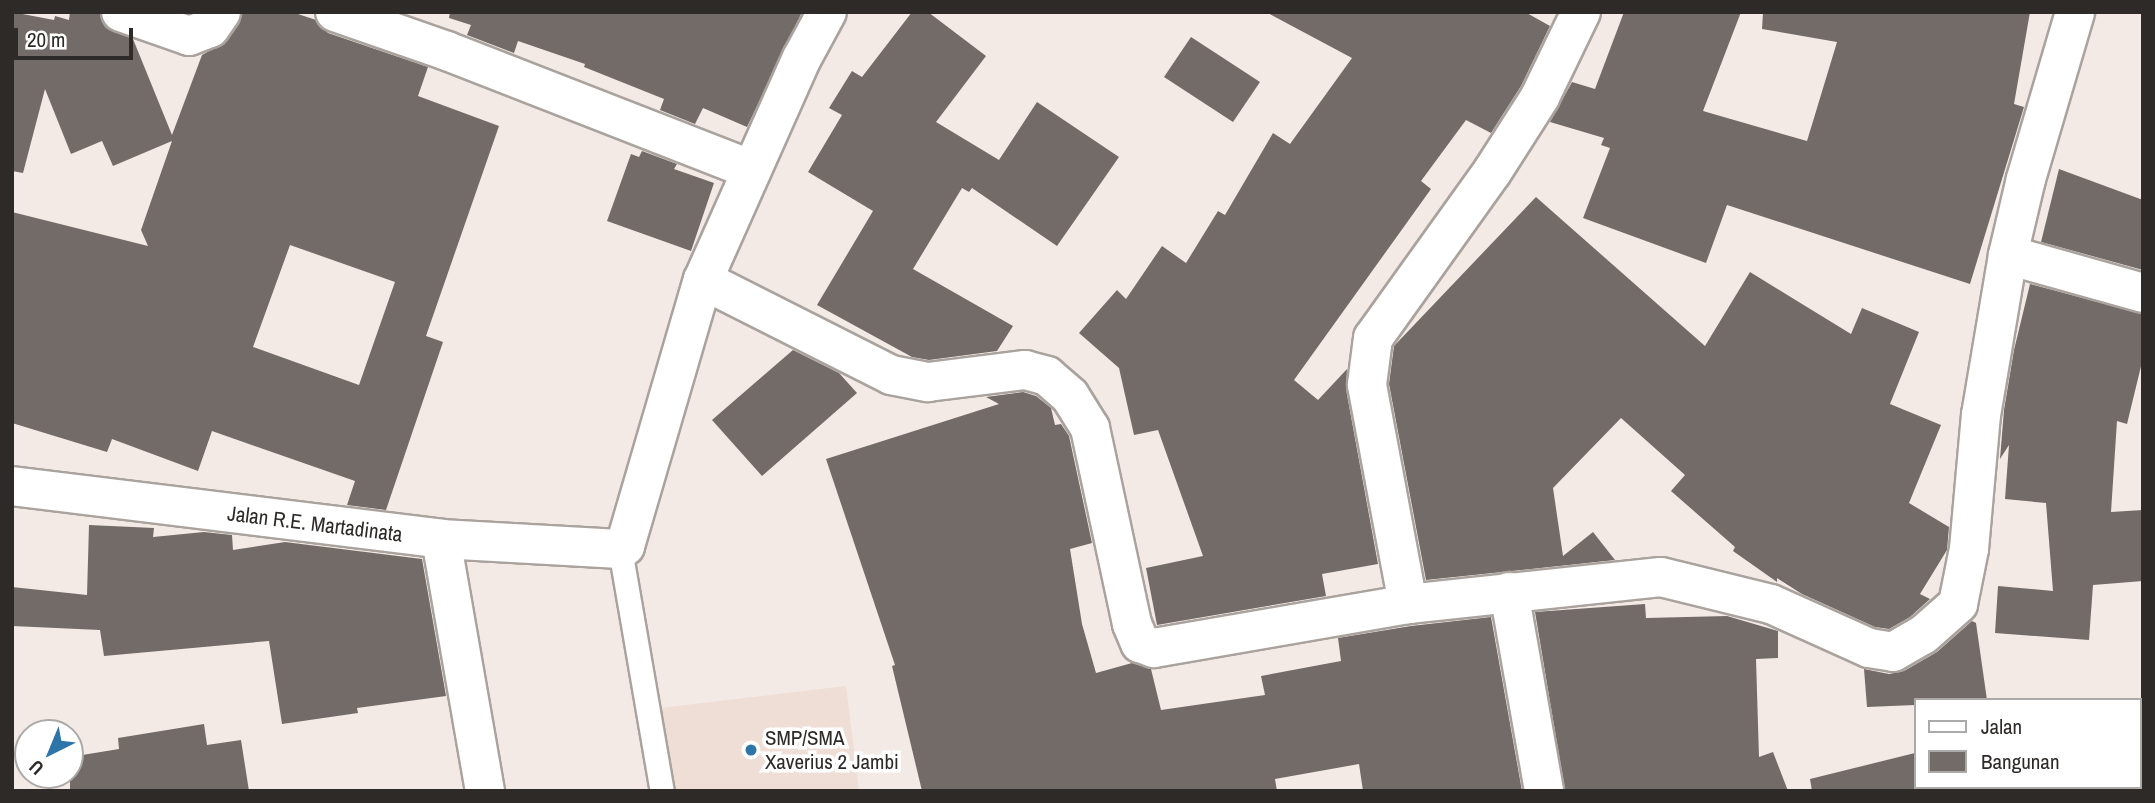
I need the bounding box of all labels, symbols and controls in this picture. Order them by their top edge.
scale bar [18,14,136,58]
text: 20 m [27,25,65,54]
street label: Jalan R.E. Martadinata [226,501,404,547]
legend [1913,698,2141,789]
text: Jalan [1981,712,2022,741]
north arrow [14,719,84,789]
place label: SMP/SMA Xaverius 2 Jambi [765,725,899,775]
marker: SMP/SMA Xaverius 2 Jambi [743,742,759,758]
text: Bangunan [1981,747,2060,776]
text: U [23,755,49,781]

